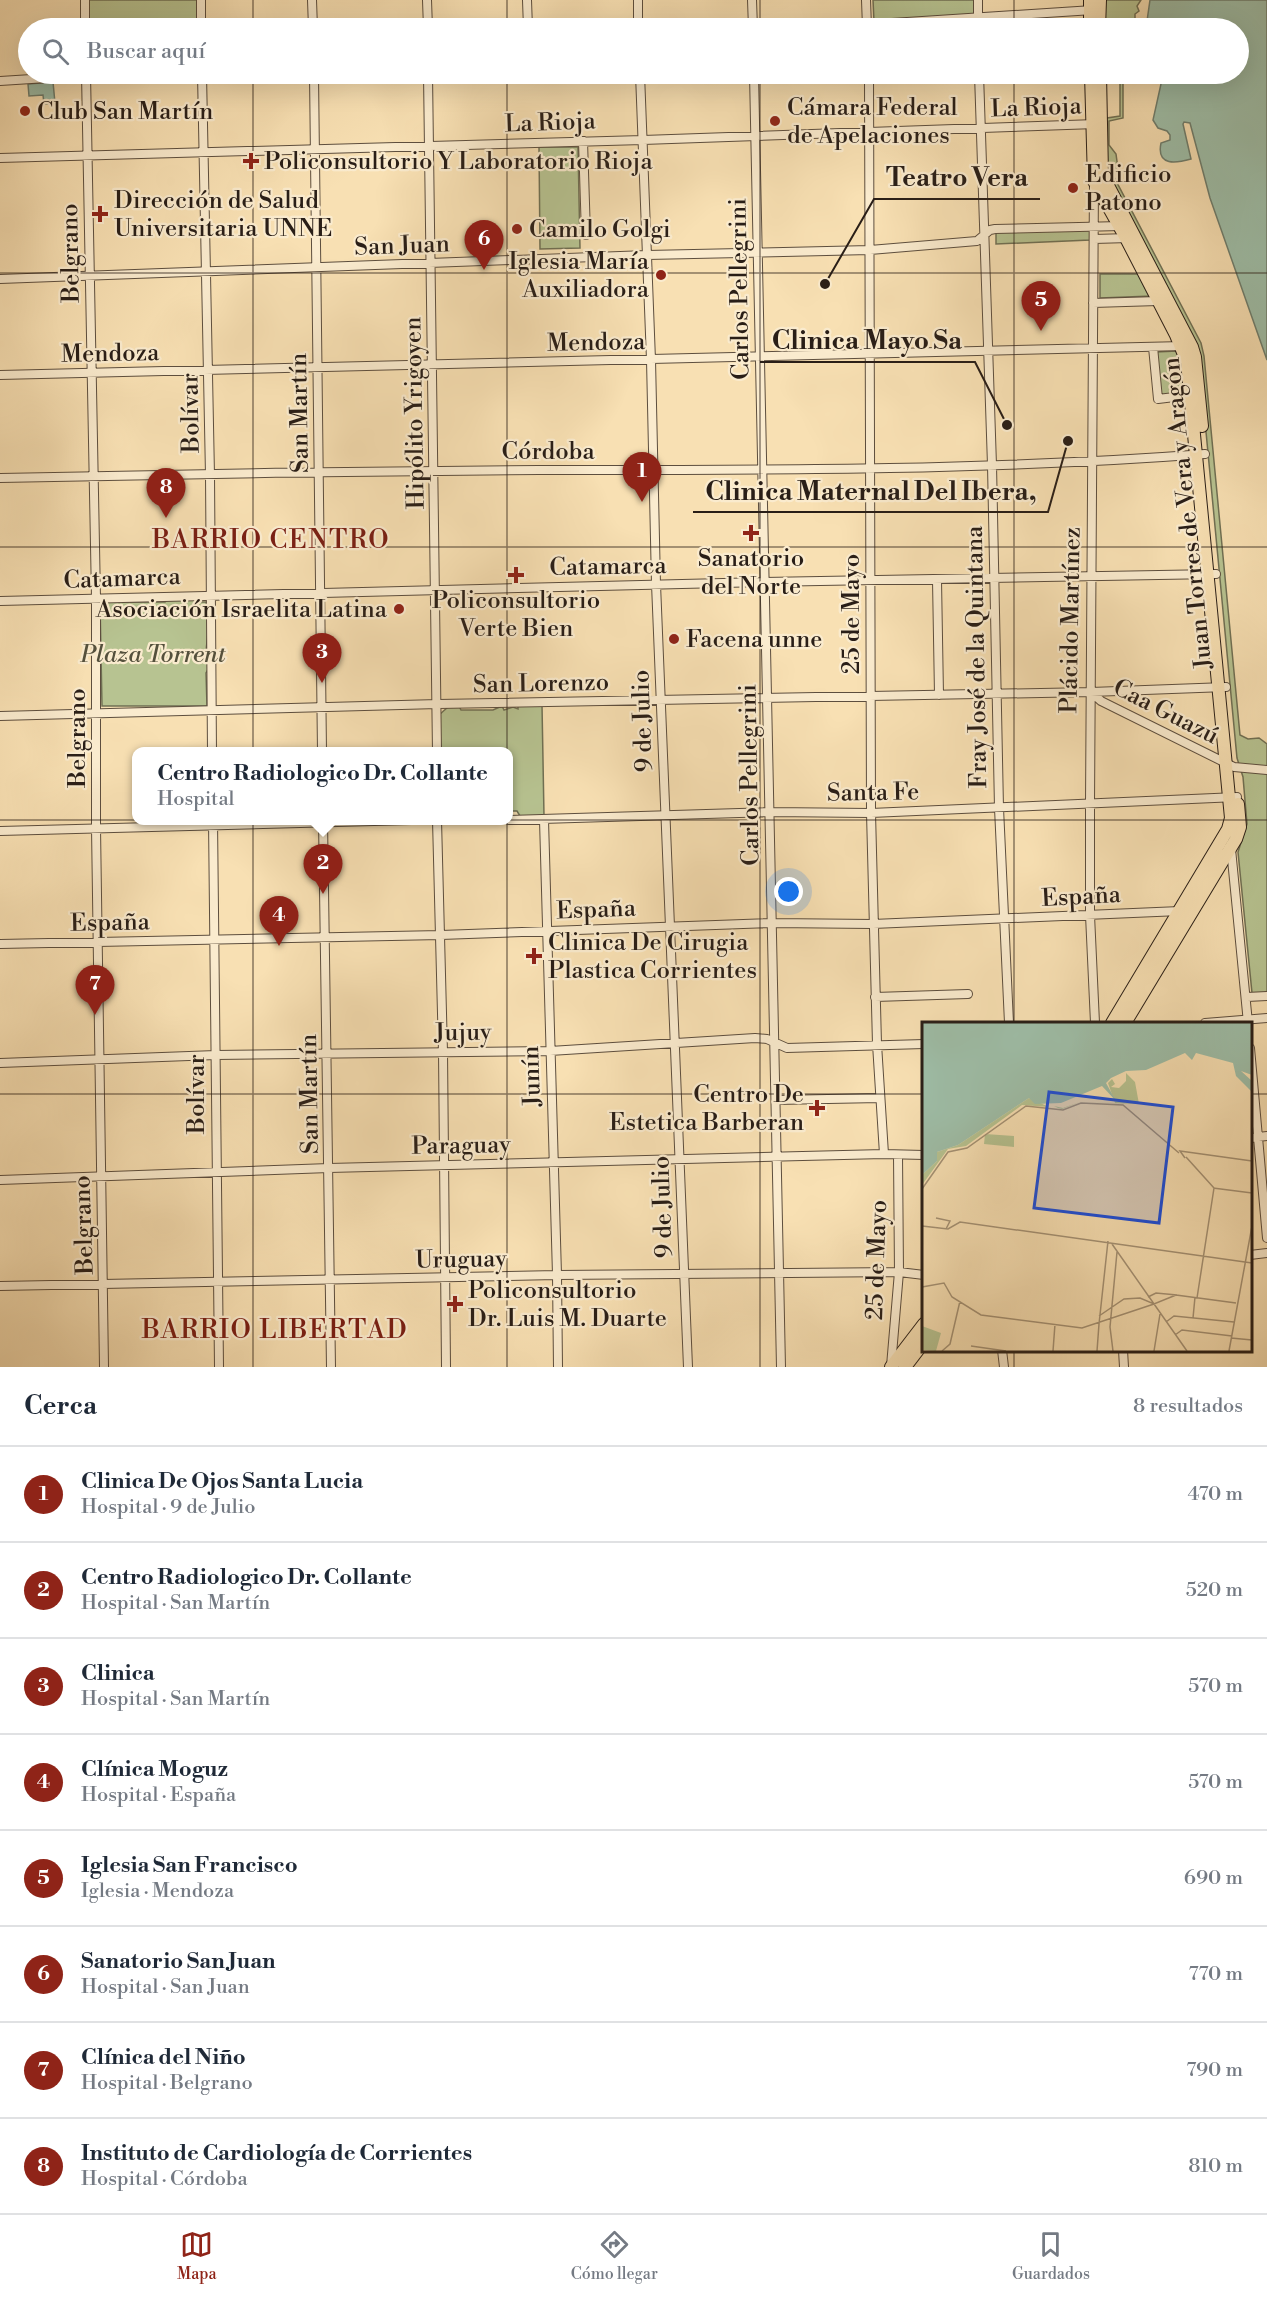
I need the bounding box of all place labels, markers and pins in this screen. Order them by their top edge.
place label: Cámara Federal de Apelaciones [787,93,958,151]
place label: Club San Martín [37,97,213,127]
marker: Club San Martín [18,104,32,118]
marker: Cámara Federal de Apelaciones [768,114,782,128]
place label: Policonsultorio Y Laboratorio Rioja [264,147,654,177]
marker: Policonsultorio Y Laboratorio Rioja [242,152,260,170]
callout: Teatro Vera [874,155,1040,199]
place label: Edificio Patono [1085,160,1171,218]
marker: Edificio Patono [1066,181,1080,195]
place label: Dirección de Salud Universitaria UNNE [114,186,332,244]
marker: Dirección de Salud Universitaria UNNE [91,205,109,223]
place label: Camilo Golgi [529,215,671,245]
pin: 6 [464,220,504,270]
marker: Camilo Golgi [510,222,524,236]
place label: Iglesia María Auxiliadora [508,247,650,305]
marker: Iglesia María Auxiliadora [654,268,668,282]
pin: 5 [1022,282,1060,331]
callout: Clinica Mayo Sa [760,318,975,362]
pin: 1 [622,452,662,502]
pin: 8 [146,468,186,518]
callout: Clinica Maternal Del Ibera, [693,468,1048,512]
marker: Sanatorio del Norte [742,524,760,542]
place label: Sanatorio del Norte [698,544,804,602]
marker: Policonsultorio Verte Bien [507,566,525,584]
place label: Policonsultorio Verte Bien [432,586,600,644]
place label: Asociación Israelita Latina [95,595,388,625]
marker: Asociación Israelita Latina [392,602,406,616]
place label: Facena unne [686,625,822,655]
marker: Facena unne [667,632,681,646]
pin: 3 [302,634,342,683]
pin: 2 [304,844,342,894]
pin: 4 [260,896,298,946]
place label: Clinica De Cirugia Plastica Corrientes [548,928,757,986]
marker: Clinica De Cirugia Plastica Corrientes [525,947,543,965]
pin: 7 [76,966,115,1015]
place label: Centro De Estetica Barberan [609,1080,804,1138]
marker: Centro De Estetica Barberan [808,1099,826,1117]
place label: Policonsultorio Dr. Luis M. Duarte [468,1276,667,1334]
marker: Policonsultorio Dr. Luis M. Duarte [446,1295,464,1313]

